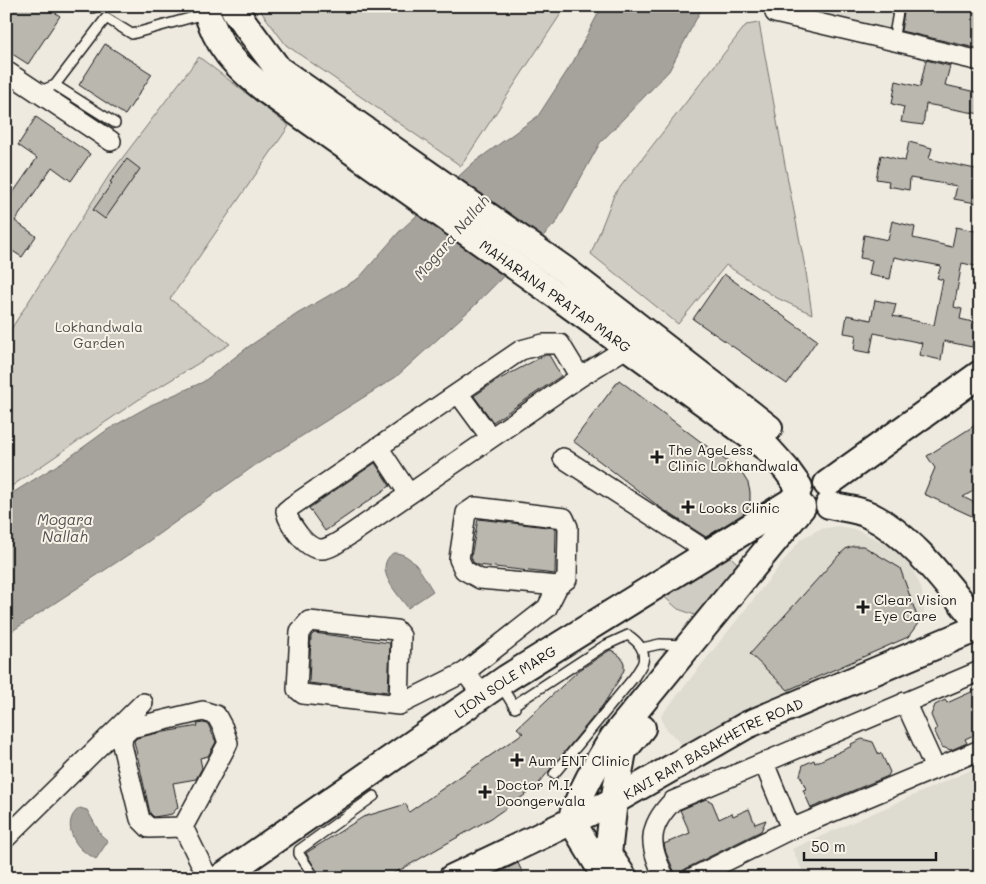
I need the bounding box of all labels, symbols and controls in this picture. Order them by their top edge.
water label: Mogara Nallah [409,190,493,284]
street label: MAHARANA PRATAP MARG [476,235,635,356]
park label: Lokhandwala Garden [55,317,143,352]
place label: The AgeLess Clinic Lokhandwala [668,440,799,475]
marker: The AgeLess Clinic Lokhandwala [650,450,664,464]
place label: Looks Clinic [699,498,780,517]
marker: Looks Clinic [681,500,695,514]
water label: Mogara Nallah [37,509,93,546]
place label: Clear Vision Eye Care [874,590,957,625]
marker: Clear Vision Eye Care [856,600,870,614]
street label: LION SOLE MARG [450,641,559,722]
street label: KAVI RAM BASAKHETRE ROAD [620,693,806,803]
place label: Aum ENT Clinic [528,751,630,770]
marker: Aum ENT Clinic [510,753,524,767]
place label: Doctor M.I. Doongerwala [496,775,586,810]
marker: Doctor M.I. Doongerwala [478,785,492,799]
scale bar [804,829,936,861]
text: 50 m [811,836,846,856]

